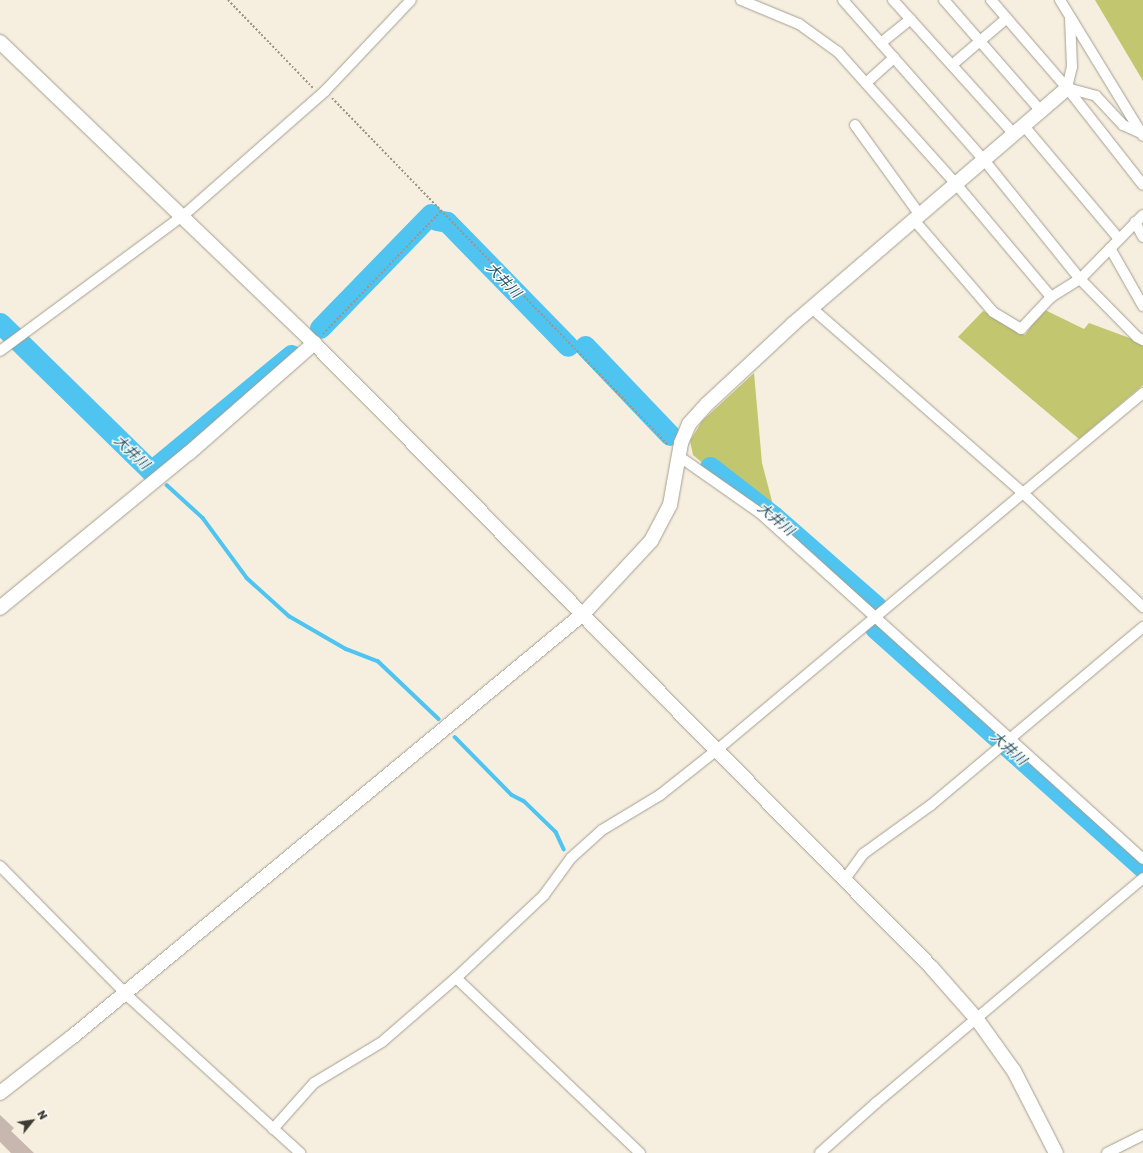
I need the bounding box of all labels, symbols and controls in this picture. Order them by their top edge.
water label: 大井川 [483,259,525,301]
water label: 大井川 [111,432,153,472]
water label: 大井川 [755,499,797,539]
water label: 大井川 [988,728,1030,768]
north arrow [12,1101,52,1141]
text: N [35,1108,51,1122]

